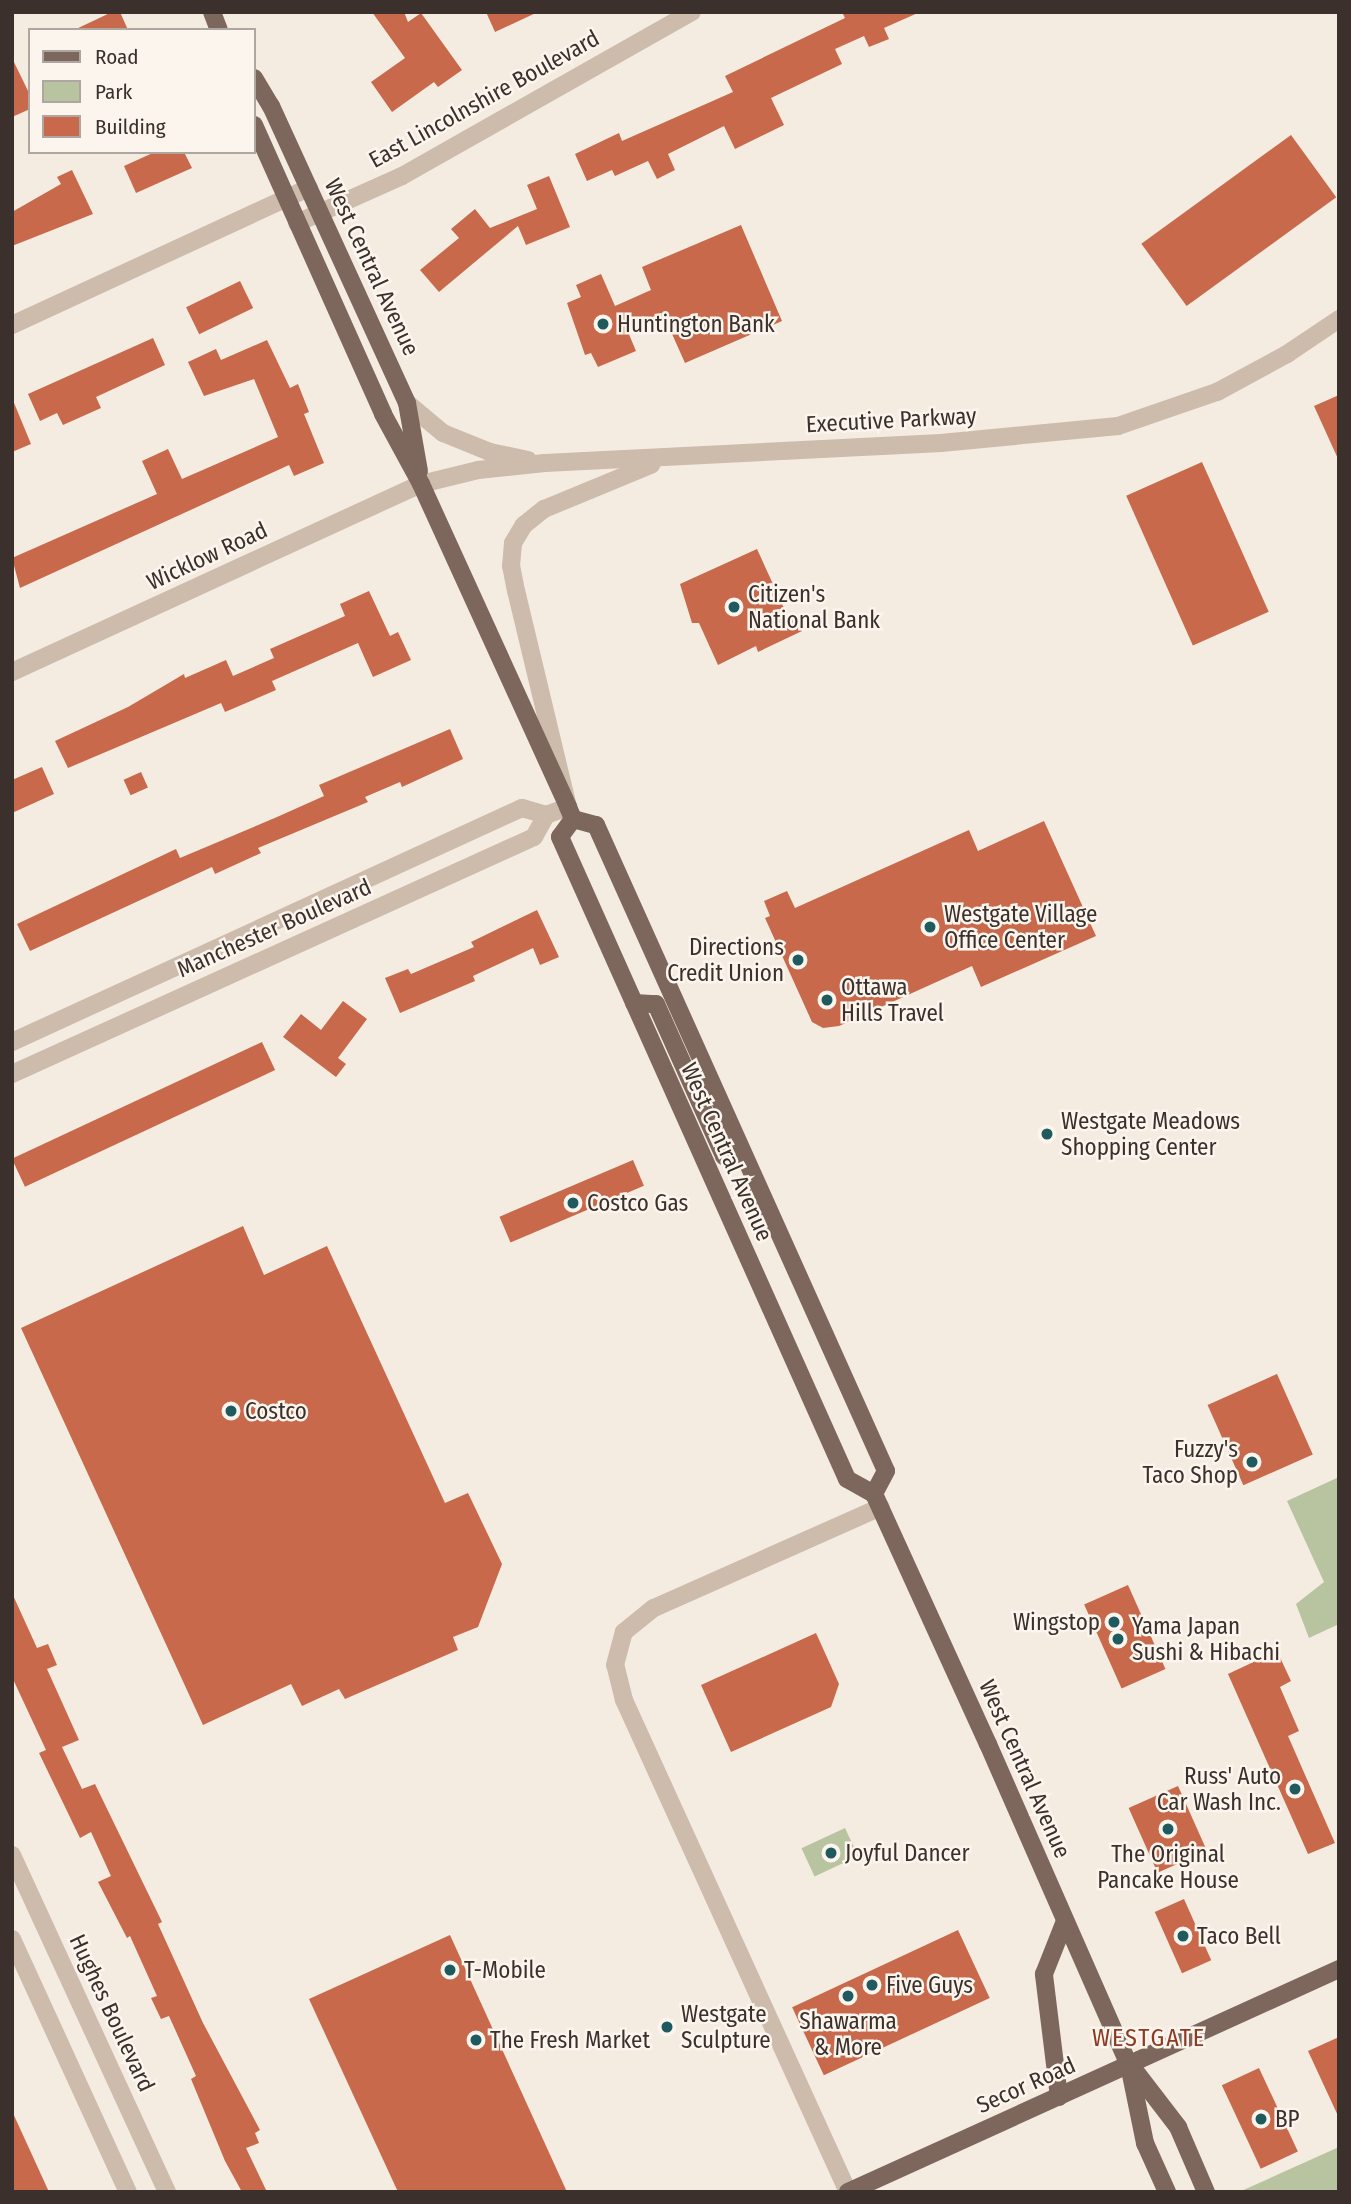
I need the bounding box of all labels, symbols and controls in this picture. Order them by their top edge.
street label: East Lincolnshire Boulevard [364,24,604,174]
legend [28,28,256,154]
text: Road [95,44,139,70]
text: Park [95,79,132,105]
text: Building [95,114,166,140]
street label: West Central Avenue [319,174,425,360]
place label: Huntington Bank [617,310,775,338]
marker: Huntington Bank [595,316,611,332]
street label: Executive Parkway [805,402,977,438]
street label: Wicklow Road [142,516,272,596]
place label: Citizen's National Bank [748,580,880,634]
marker: Citizen's National Bank [726,599,742,615]
street label: Manchester Boulevard [173,873,375,983]
place label: Westgate Village Office Center [944,900,1097,954]
marker: Westgate Village Office Center [922,919,938,935]
place label: Directions Credit Union [667,933,784,987]
marker: Directions Credit Union [790,952,806,968]
place label: Ottawa Hills Travel [841,973,944,1027]
marker: Ottawa Hills Travel [819,992,835,1008]
street label: West Central Avenue [675,1059,779,1245]
place label: Westgate Meadows Shopping Center [1061,1107,1240,1161]
marker: Westgate Meadows Shopping Center [1039,1126,1055,1142]
place label: Costco Gas [587,1189,688,1217]
marker: Costco Gas [565,1195,581,1211]
place label: Costco [245,1397,307,1425]
marker: Costco [223,1403,239,1419]
place label: Fuzzy's Taco Shop [1142,1435,1238,1489]
marker: Fuzzy's Taco Shop [1244,1454,1260,1470]
place label: Wingstop [1013,1608,1100,1636]
place label: Yama Japan Sushi & Hibachi [1132,1612,1280,1666]
marker: Wingstop [1106,1614,1122,1630]
marker: Yama Japan Sushi & Hibachi [1110,1631,1126,1647]
street label: West Central Avenue [973,1676,1077,1862]
place label: Russ' Auto Car Wash Inc. [1157,1762,1281,1816]
marker: Russ' Auto Car Wash Inc. [1287,1781,1303,1797]
marker: The Original Pancake House [1160,1821,1176,1837]
place label: Joyful Dancer [845,1839,969,1867]
place label: The Original Pancake House [1097,1840,1239,1894]
marker: Joyful Dancer [823,1845,839,1861]
place label: Taco Bell [1197,1922,1281,1950]
marker: Taco Bell [1175,1928,1191,1944]
street label: Hughes Boulevard [64,1930,160,2096]
place label: T-Mobile [464,1956,546,1984]
marker: T-Mobile [442,1962,458,1978]
place label: Five Guys [886,1971,973,1999]
marker: Five Guys [864,1977,880,1993]
marker: Shawarma & More [840,1988,856,2004]
place label: Westgate Sculpture [681,2000,771,2054]
place label: Shawarma & More [799,2007,897,2061]
marker: Westgate Sculpture [659,2019,675,2035]
district label: WESTGATE [1093,2025,1205,2053]
place label: The Fresh Market [490,2026,650,2054]
marker: The Fresh Market [468,2032,484,2048]
street label: Secor Road [972,2051,1080,2119]
place label: BP [1275,2105,1300,2133]
marker: BP [1253,2111,1269,2127]

